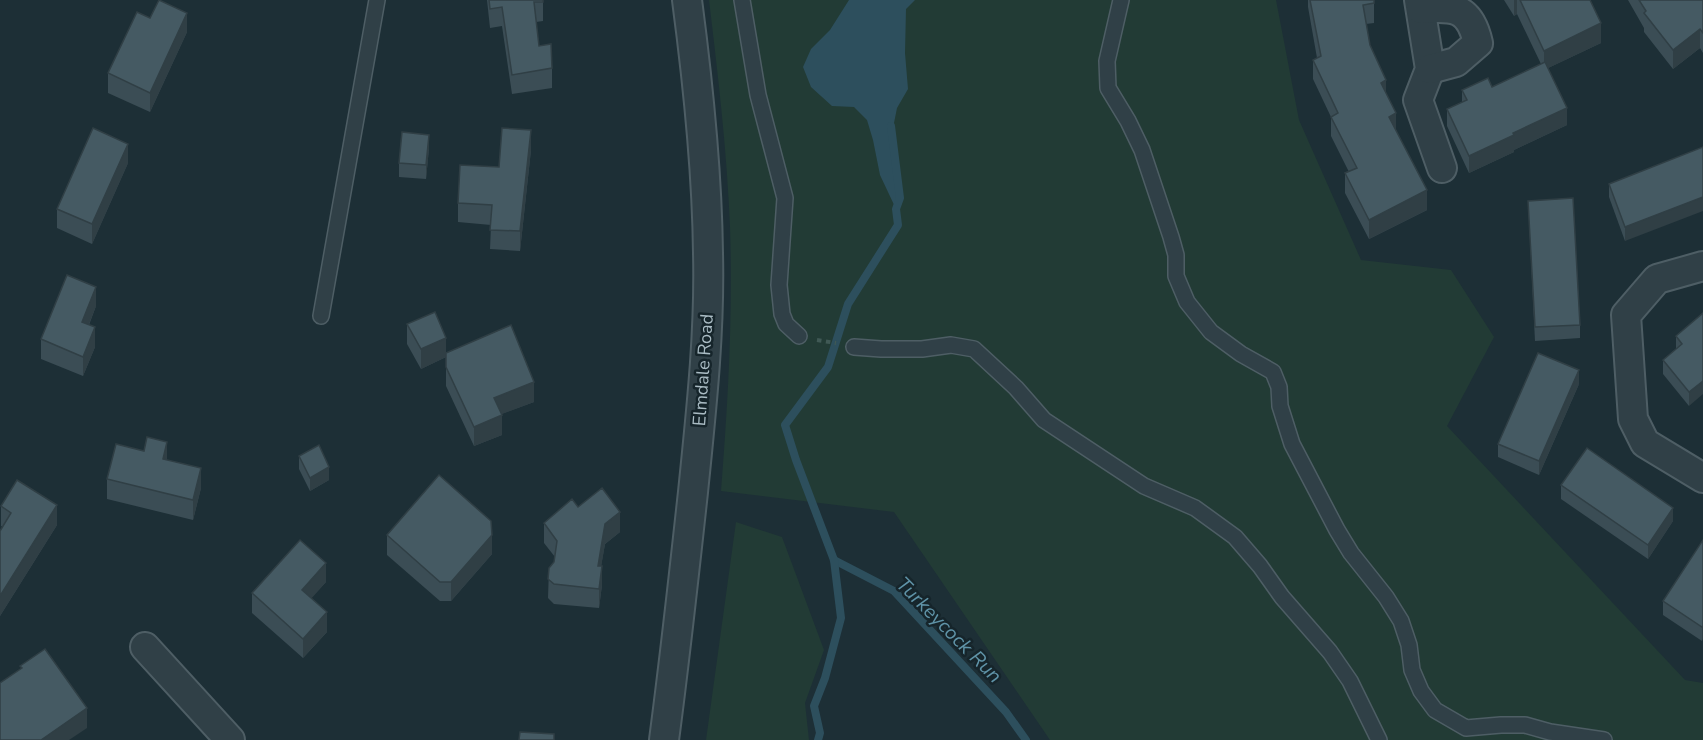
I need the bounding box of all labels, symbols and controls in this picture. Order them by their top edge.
street label: Elmdale Road [687,313,719,427]
water label: Turkeycock Run [890,571,1008,689]

